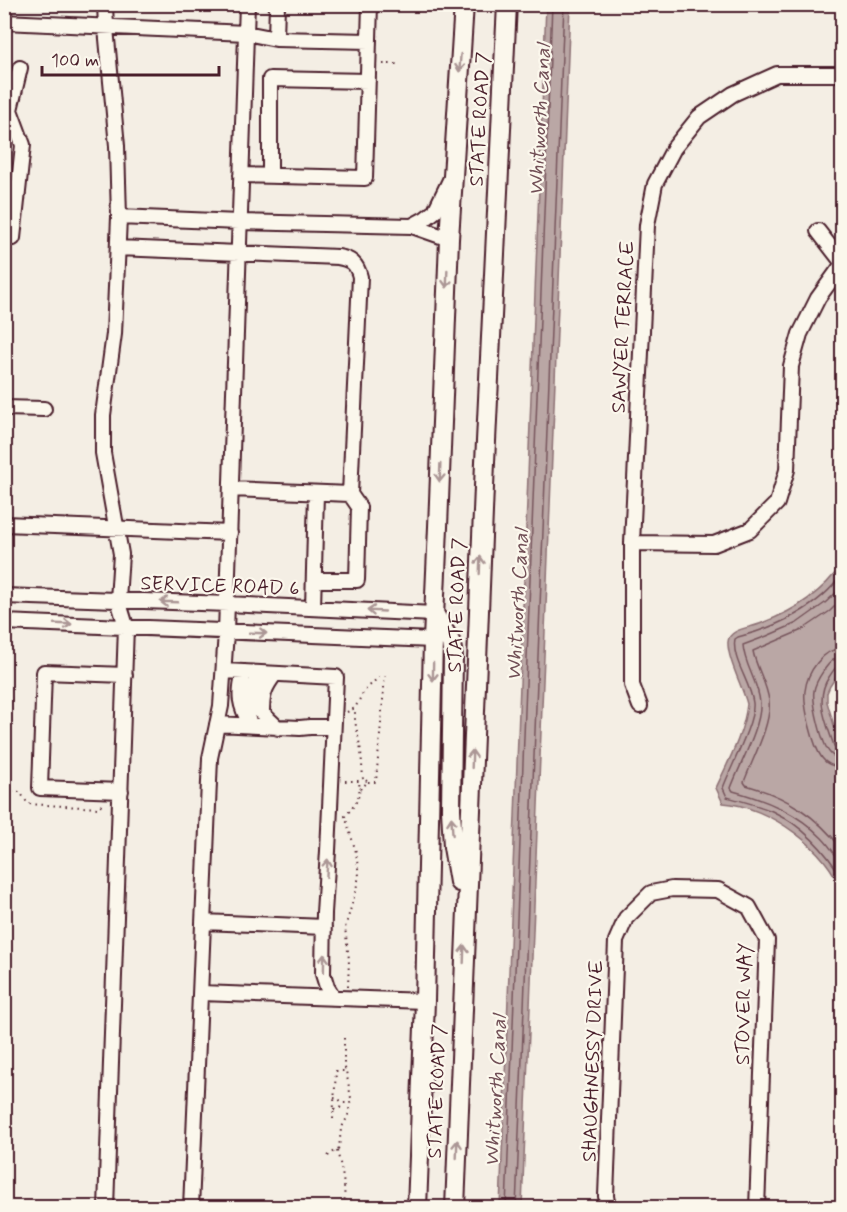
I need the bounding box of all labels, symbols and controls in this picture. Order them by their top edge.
scale bar [42,39,219,77]
water label: Whitworth Canal [522,41,558,197]
text: 100 m [51,49,99,73]
street label: STATE ROAD 7 [463,51,498,187]
one-way arrow [454,52,465,72]
street label: SAWYER TERRACE [605,240,641,414]
one-way arrow [442,268,453,288]
one-way arrow [434,463,445,483]
water label: Whitworth Canal [500,526,536,682]
street label: STATE ROAD 7 [442,537,473,673]
one-way arrow [475,555,486,575]
street label: SERVICE ROAD 6 [140,570,300,603]
one-way arrow [160,596,180,607]
one-way arrow [366,605,386,616]
one-way arrow [52,618,72,630]
one-way arrow [247,627,267,638]
one-way arrow [427,662,439,682]
one-way arrow [467,750,478,770]
one-way arrow [446,817,457,837]
one-way arrow [322,859,333,879]
street label: STOVER WAY [730,943,759,1066]
one-way arrow [459,945,470,965]
one-way arrow [318,954,329,974]
street label: SHAUGHNESSY DRIVE [576,960,611,1163]
water label: Whitworth Canal [478,1012,514,1168]
street label: STATE ROAD 7 [422,1023,453,1159]
one-way arrow [451,1140,462,1160]

